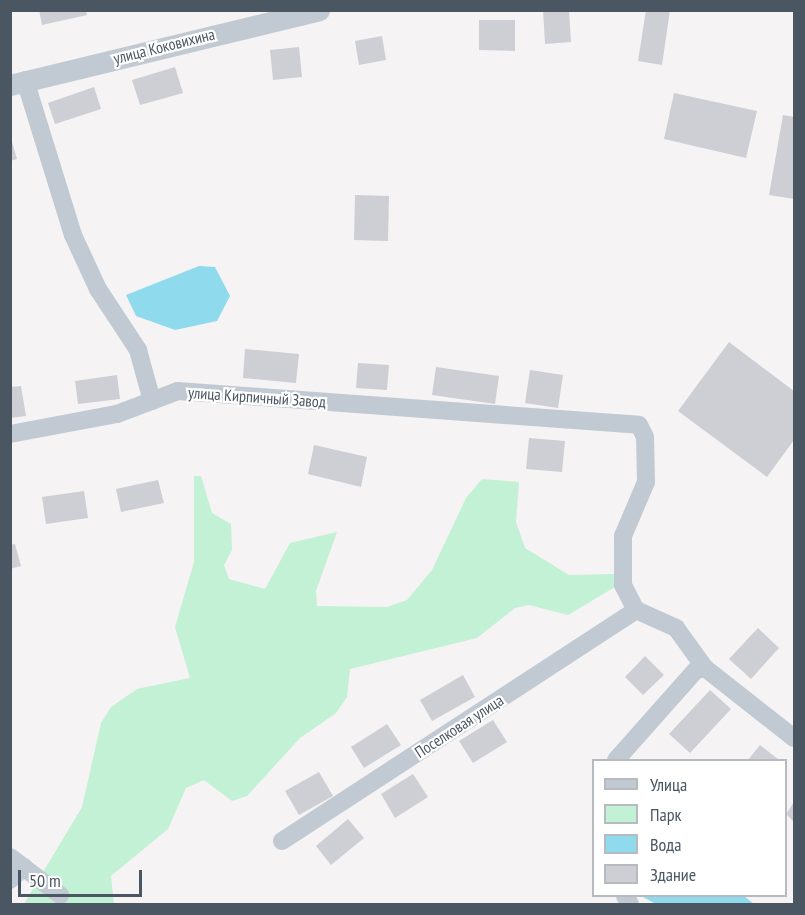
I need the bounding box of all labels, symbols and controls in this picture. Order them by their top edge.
street label: улица Коковихина [111,24,217,68]
street label: улица Кирпичный Завод [187,383,327,411]
street label: Поселковая улица [411,690,507,762]
legend [592,759,787,897]
text: Улица [650,773,687,796]
text: Парк [650,803,681,826]
text: Вода [650,833,681,856]
scale bar [21,858,146,896]
text: Здание [650,863,696,886]
text: 50 m [29,869,61,892]

